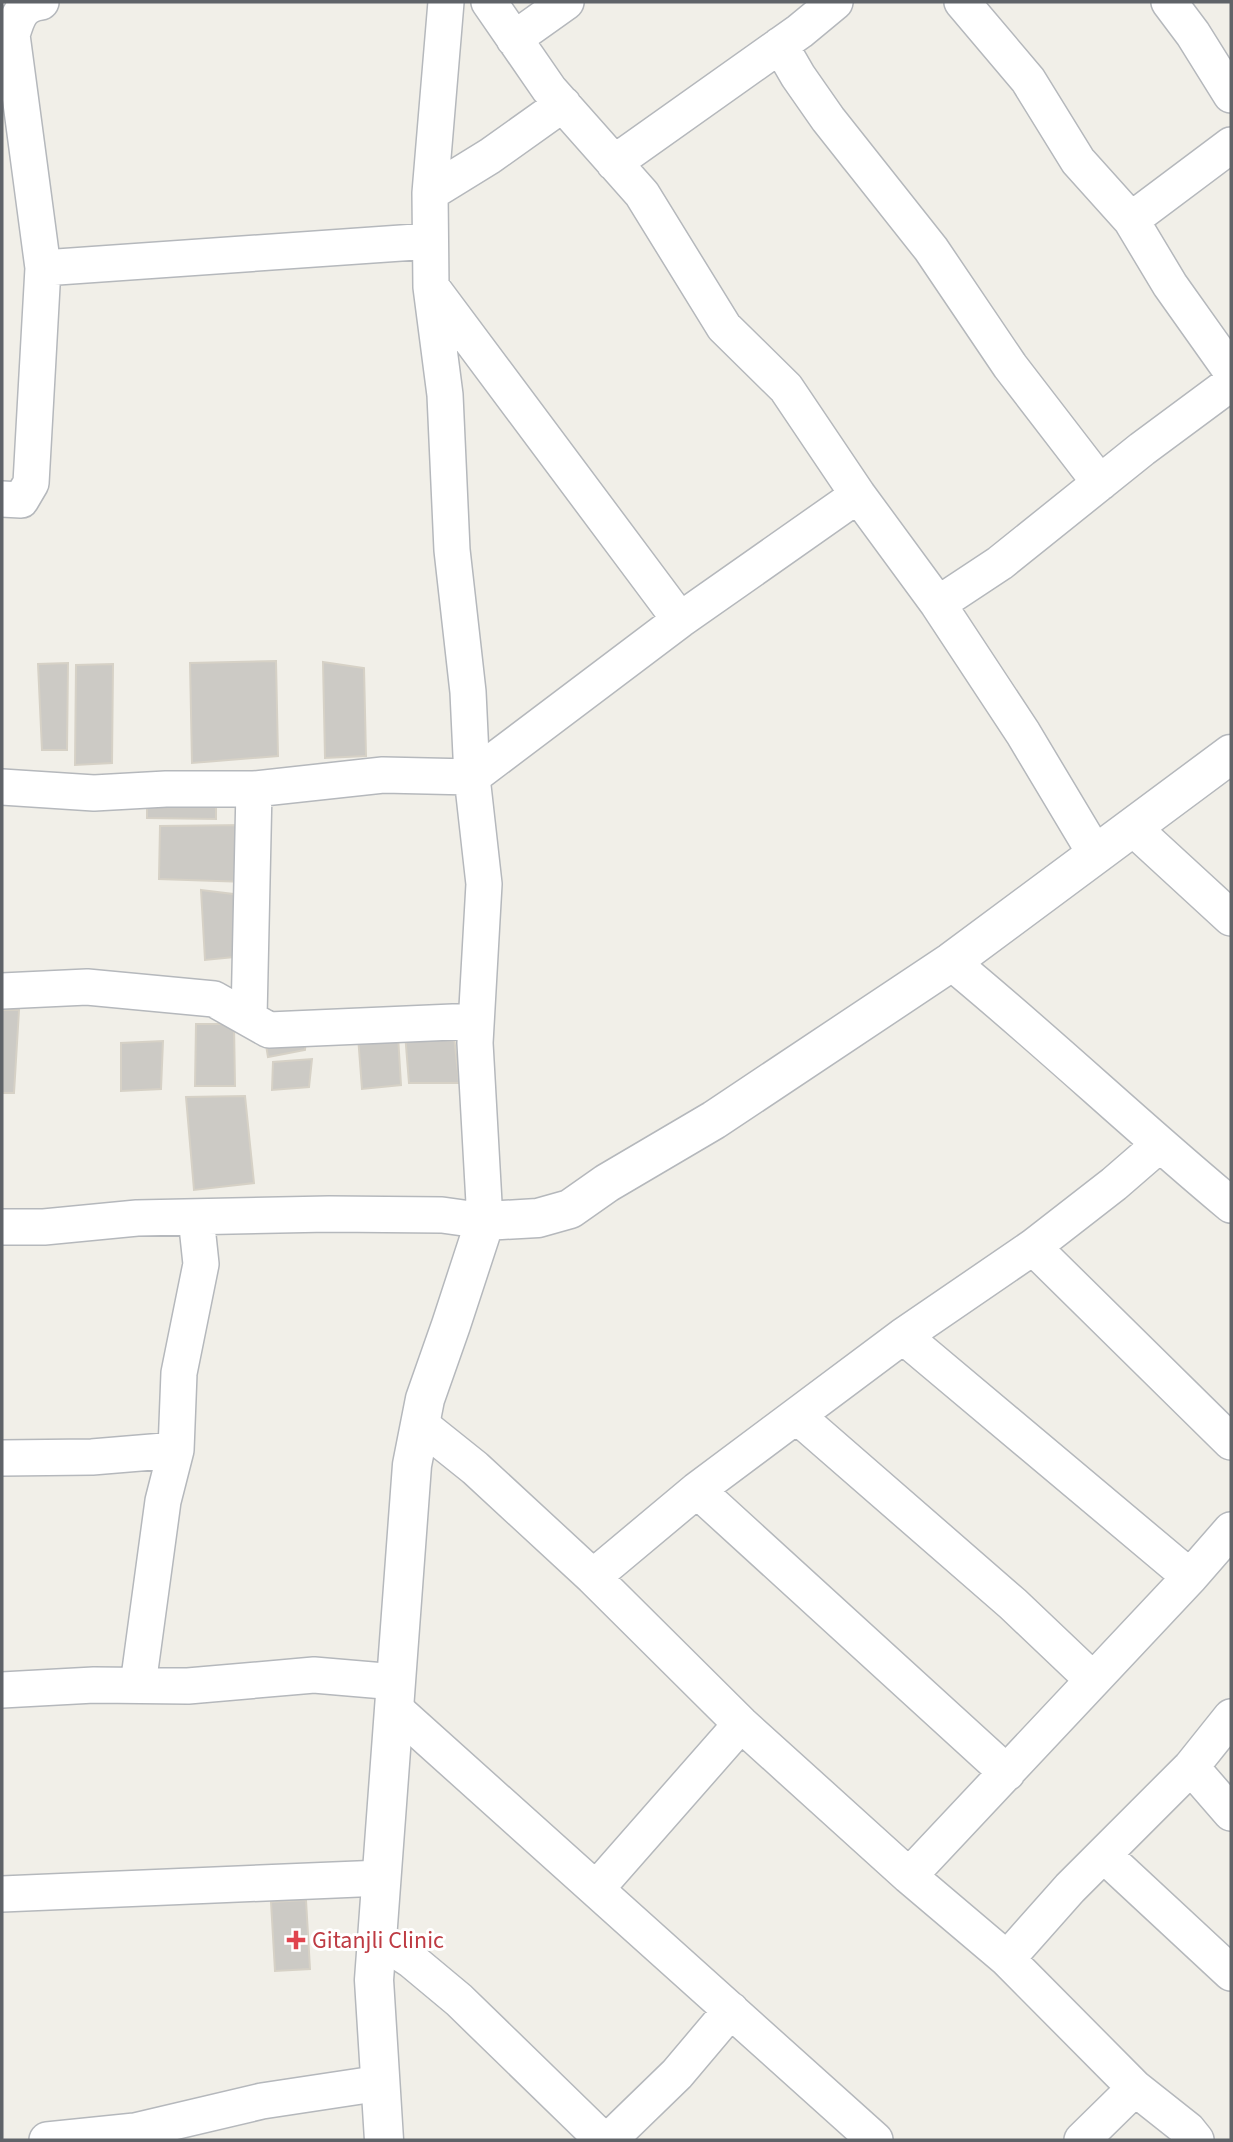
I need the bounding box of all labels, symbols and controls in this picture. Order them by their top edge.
place label: Gitanjli Clinic [312,1923,444,1958]
marker: Gitanjli Clinic [286,1930,306,1950]

